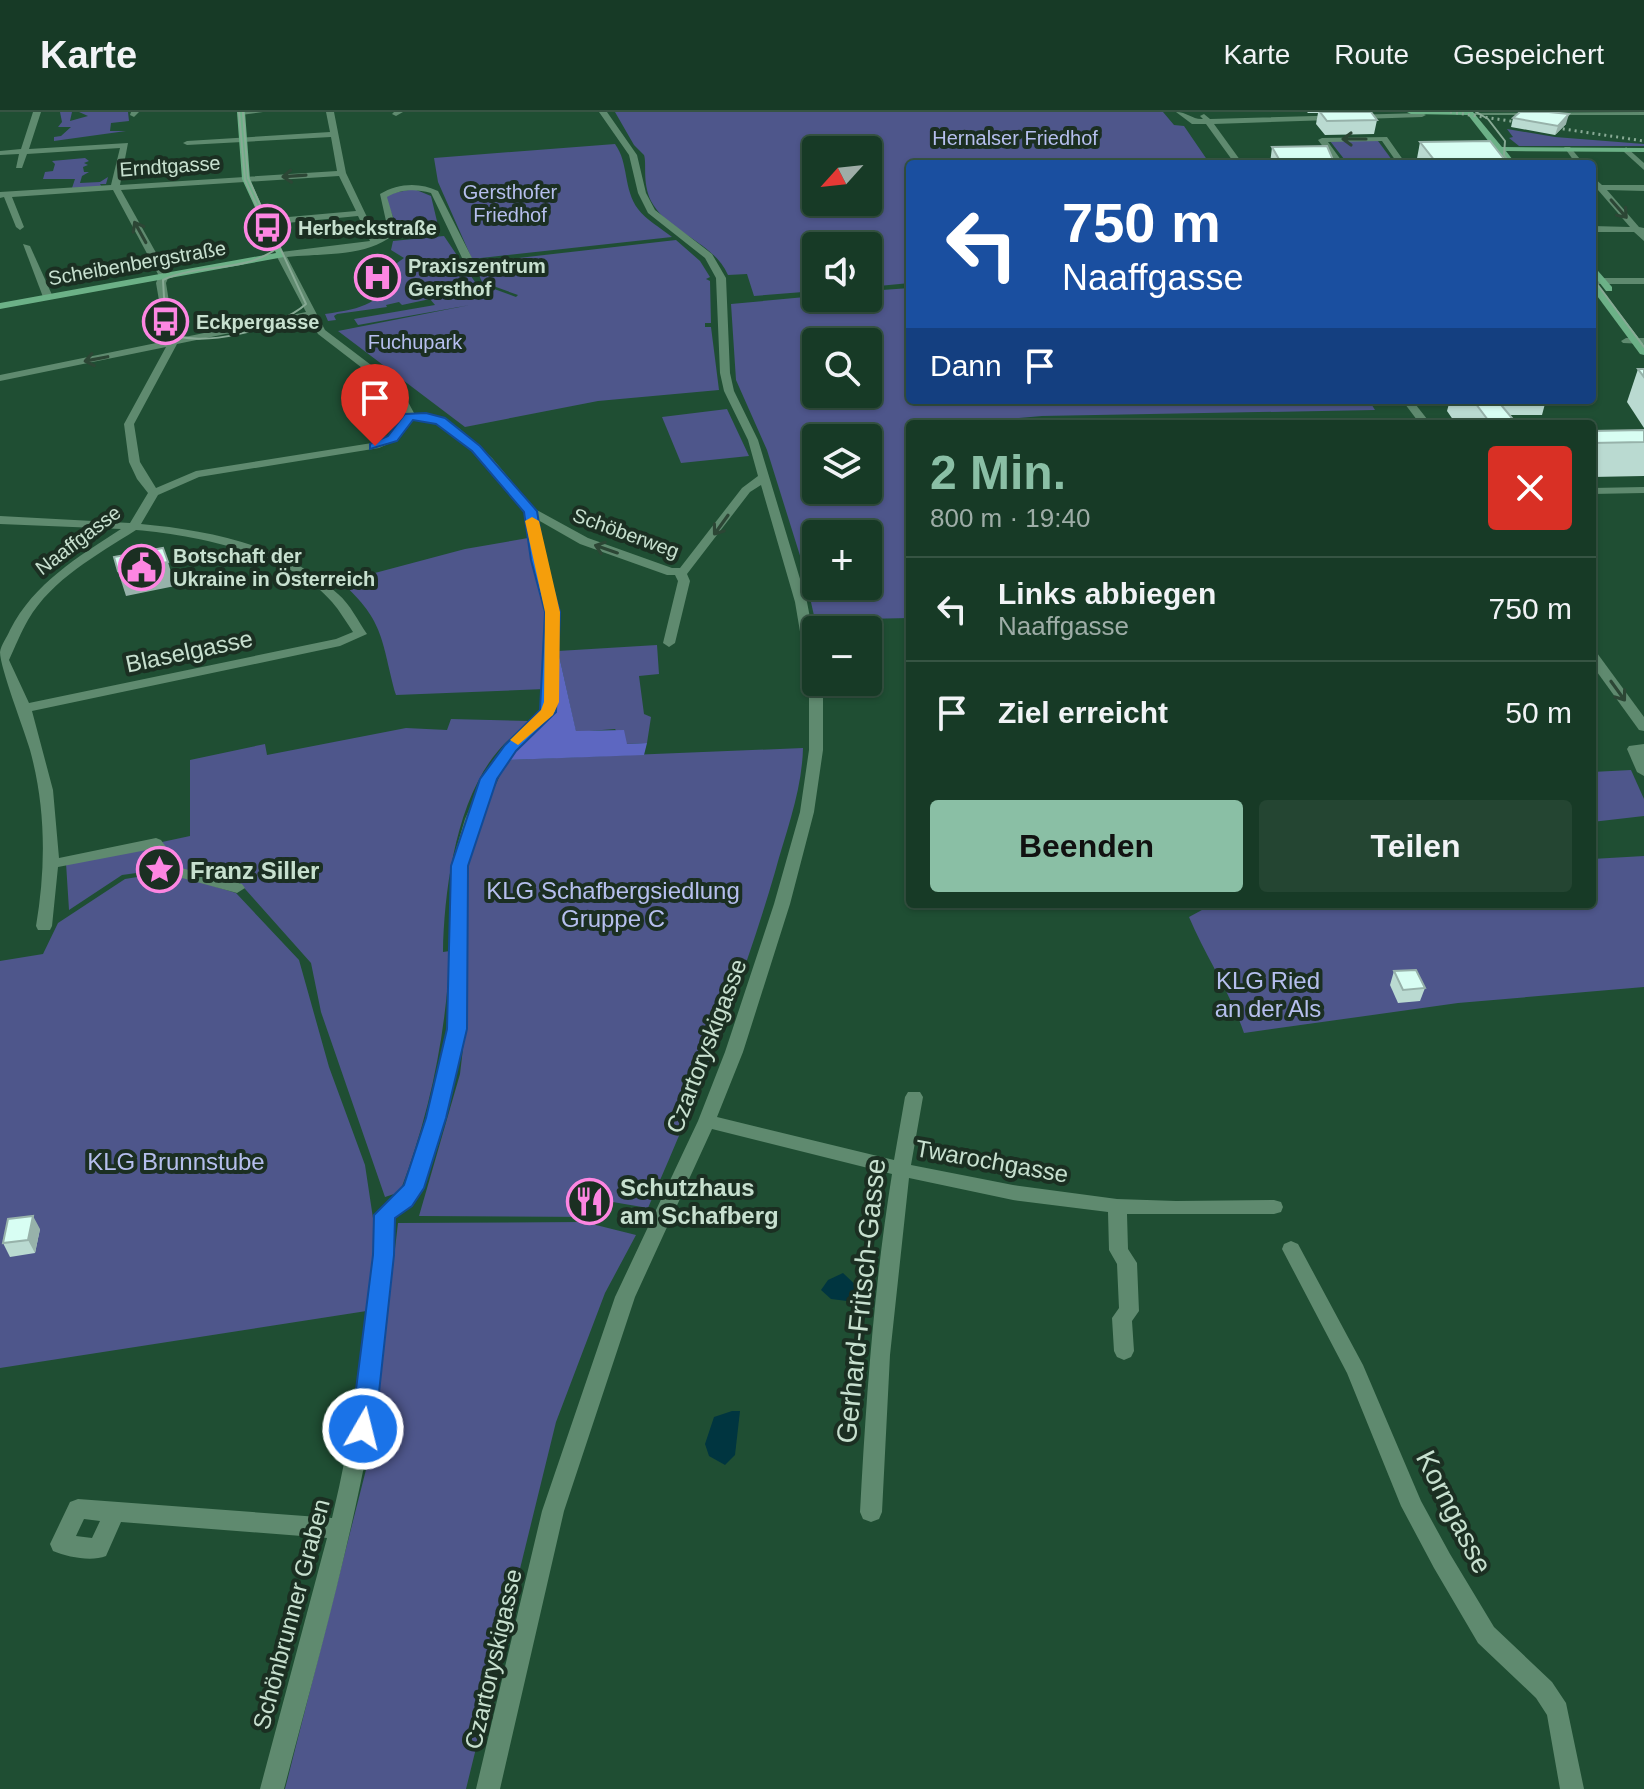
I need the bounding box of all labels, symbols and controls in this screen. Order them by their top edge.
text: Karte [40,34,137,76]
text: Karte [1223,39,1290,70]
text: Route [1334,39,1409,70]
text: Gespeichert [1453,39,1604,70]
park label: Hernalser Friedhof [932,127,1098,149]
one-way arrow [1341,131,1368,146]
north arrow [802,136,882,216]
map controls [802,136,882,696]
street label: Erndtgasse [119,151,221,181]
one-way arrow [281,169,308,184]
park label: Gersthofer Friedhof [463,181,558,226]
text: 750 m [1062,191,1221,254]
icon: left [930,192,1034,296]
one-way arrow [1610,198,1628,218]
bus stop icon: Herbeckstraße [243,204,291,252]
place label: Herbeckstraße [298,217,437,239]
one-way arrow [132,220,147,244]
button: sound [802,232,882,312]
street label: Scheibenbergstraße [46,237,228,289]
hospital icon: Praxiszentrum Gersthof [353,254,401,302]
place label: Praxiszentrum Gersthof [408,255,546,300]
text: Naaffgasse [1062,257,1243,298]
bus stop icon: Eckpergasse [141,298,189,346]
place label: Eckpergasse [196,311,319,333]
button: search [802,328,882,408]
park label: Fuchupark [368,331,463,353]
icon: arrive [1018,344,1062,388]
text: Dann [930,349,1002,382]
one-way arrow [84,352,109,367]
pin [341,364,409,446]
icon: arrive [353,376,397,420]
button: layers [802,424,882,504]
text: 2 Min. [930,446,1066,499]
button: close [1488,446,1572,530]
street label: Naaffgasse [31,501,125,579]
text: 800 m · 19:40 [930,503,1090,533]
street label: Schöberweg [570,504,682,562]
one-way arrow [713,513,729,535]
button: + [802,520,882,600]
one-way arrow [593,540,618,555]
public building icon: Botschaft der Ukraine in Österreich [118,543,166,591]
place label: Botschaft der Ukraine in Österreich [173,545,375,590]
text: Links abbiegen [998,577,1216,610]
icon: left [930,587,974,631]
text: 750 m [1489,592,1572,625]
text: Naaffgasse [998,611,1129,641]
button: − [802,616,882,696]
street label: Blaselgasse [123,624,255,678]
one-way arrow [1610,680,1626,702]
icon: arrive [930,691,974,735]
text: Ziel erreicht [998,696,1168,729]
text: 50 m [1505,696,1572,729]
button: Beenden [930,800,1243,892]
button: Teilen [1259,800,1572,892]
place icon: Franz Siller [135,846,183,894]
place label: Franz Siller [190,857,319,884]
park label: KLG Schafbergsiedlung Gruppe C [486,877,740,932]
street label: Czartoryskigasse [660,955,752,1137]
park label: KLG Ried an der Als [1215,967,1321,1022]
street label: Twarochgasse [913,1134,1071,1188]
park label: KLG Brunnstube [87,1148,265,1175]
street label: Gerhard-Fritsch-Gasse [831,1157,891,1445]
place label: Schutzhaus am Schafberg [620,1174,779,1229]
restaurant icon: Schutzhaus am Schafberg [565,1177,613,1225]
position arrow [321,1387,405,1471]
street label: Korngasse [1410,1445,1498,1579]
street label: Schönbrunner Graben [247,1496,335,1732]
street label: Czartoryskigasse [459,1566,527,1752]

